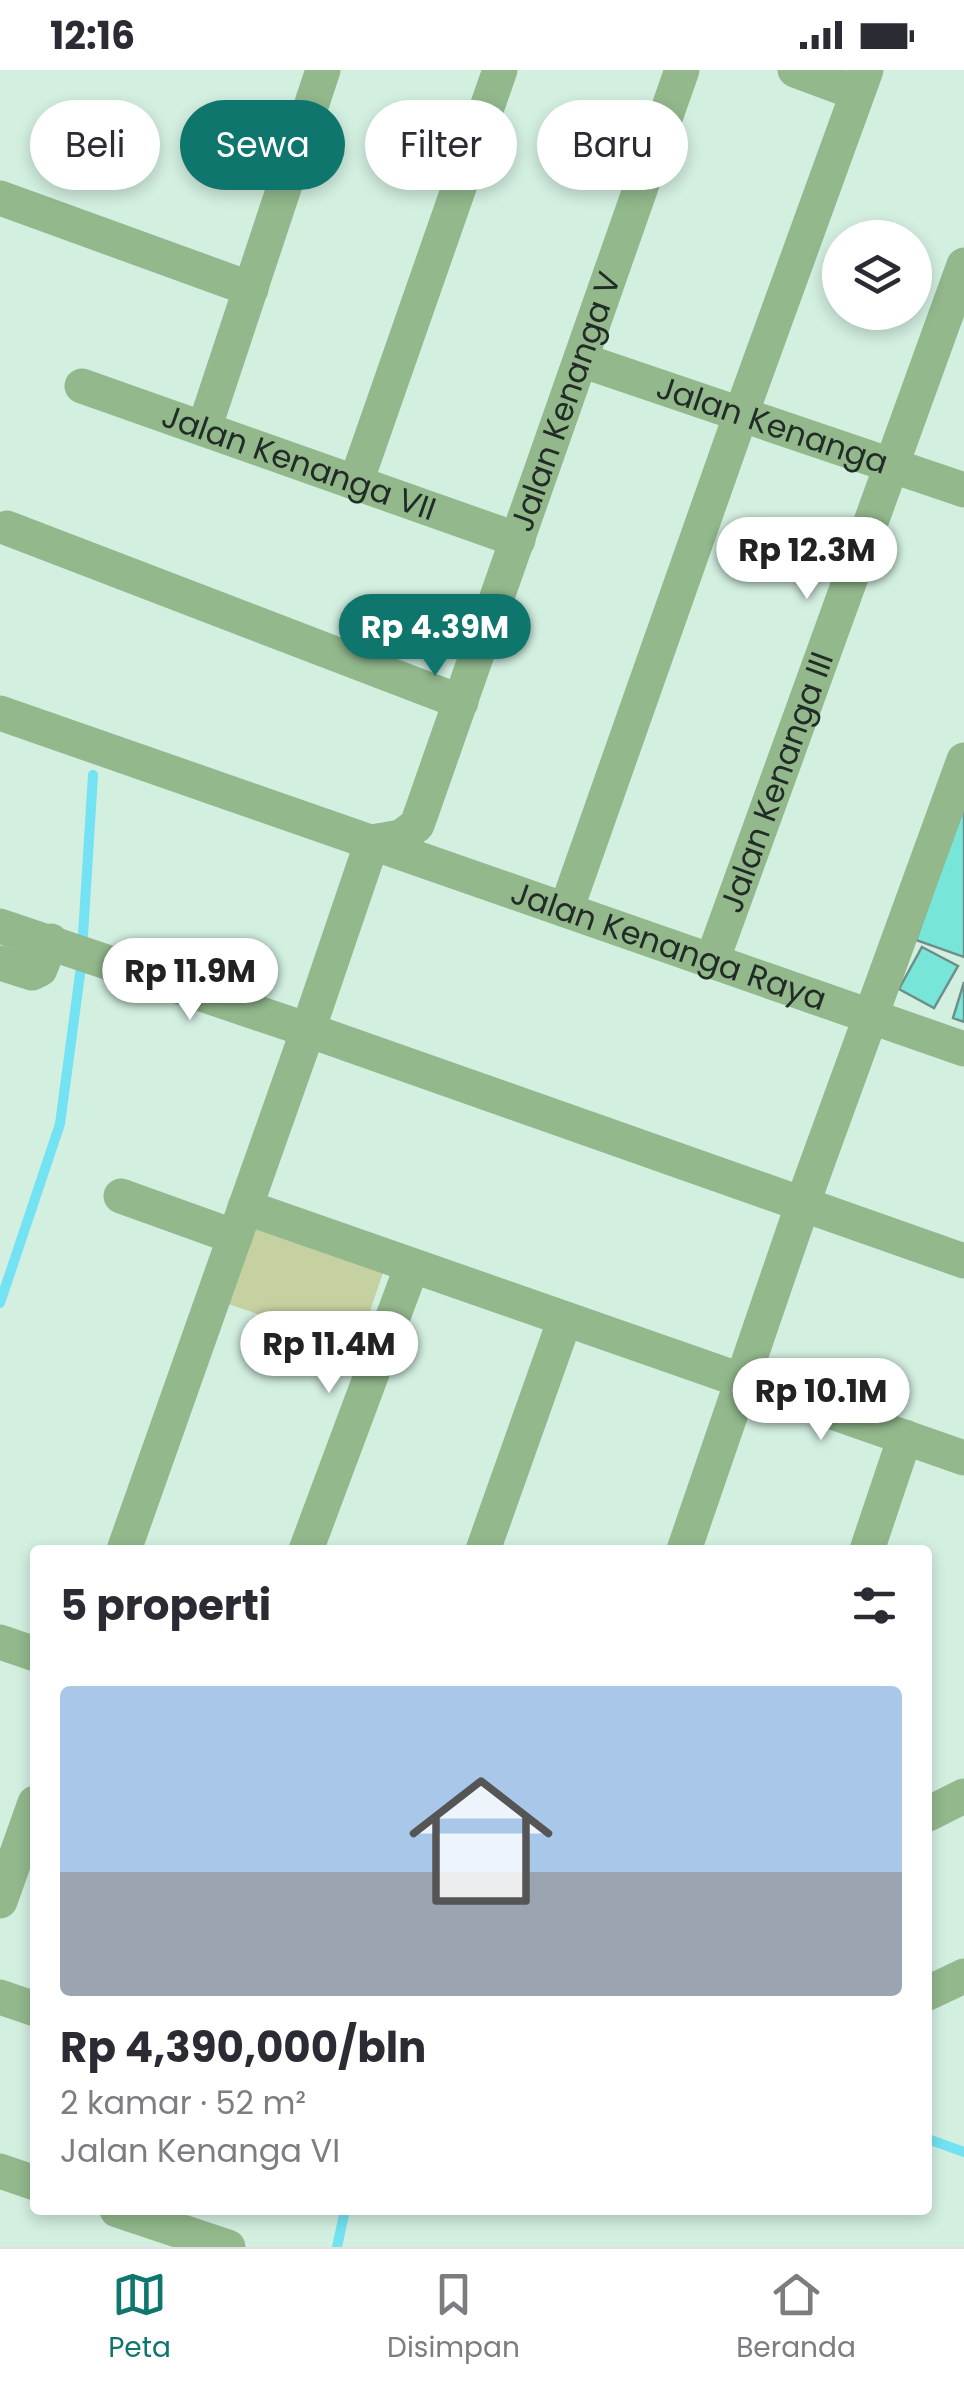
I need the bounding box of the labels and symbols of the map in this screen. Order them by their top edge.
street label: Jalan Kenanga V [499,266,631,537]
street label: Jalan Kenanga [651,364,894,485]
street label: Jalan Kenanga VII [156,393,442,531]
pin: Rp 12.3M [704,517,910,602]
pin: Rp 4.39M [332,594,538,679]
street label: Jalan Kenanga III [708,646,844,919]
street label: Jalan Kenanga Raya [505,870,833,1021]
pin: Rp 11.9M [87,938,293,1023]
pin: Rp 11.4M [226,1311,432,1396]
pin: Rp 10.1M [718,1358,924,1443]

